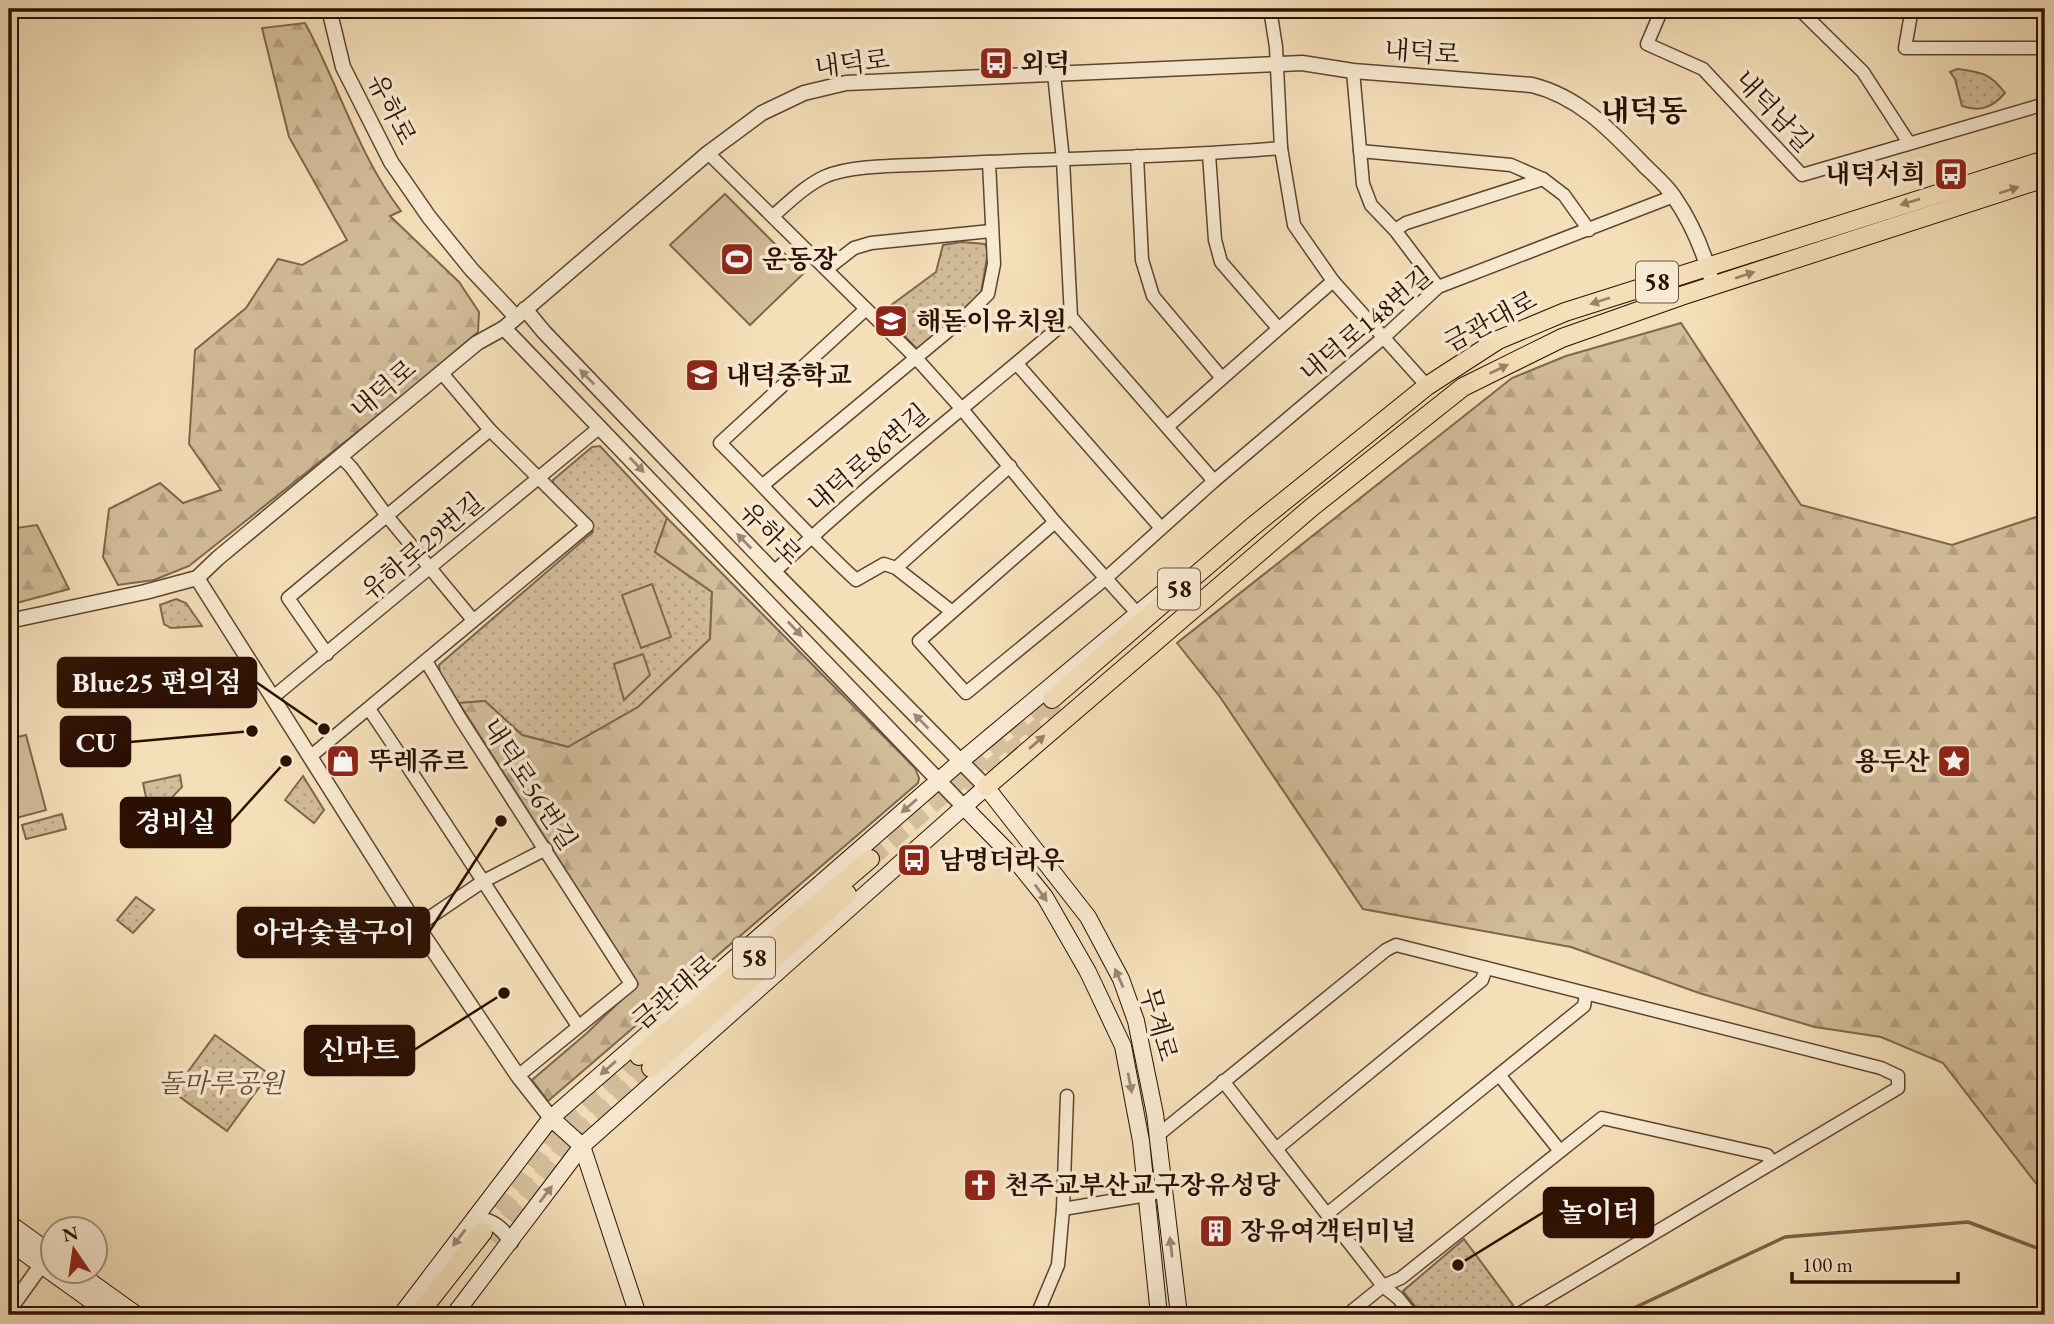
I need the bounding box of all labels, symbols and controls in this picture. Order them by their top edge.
street label: 내덕로 [1383,32,1461,72]
street label: 내덕로 [813,42,891,84]
bus stop icon: 외덕 [977,44,1015,82]
place label: 외덕 [1020,46,1070,80]
street label: 내덕남길 [1727,63,1821,159]
street label: 유하로 [360,68,424,150]
district label: 내덕동 [1601,91,1687,130]
bus stop icon: 내덕서희 [1932,155,1970,193]
place label: 내덕서희 [1826,157,1926,191]
one-way arrow [1998,184,2019,195]
one-way arrow [1899,198,1920,208]
sports icon: 운동장 [718,240,756,278]
place label: 운동장 [762,242,838,276]
street label: 내덕로148번길 [1293,259,1439,389]
road number: 58 [1636,262,1678,302]
one-way arrow [1735,269,1756,280]
street label: 금관대로 [1438,282,1542,360]
one-way arrow [1589,296,1610,306]
school or university icon: 해돋이유치원 [872,302,910,340]
place label: 해돋이유치원 [916,304,1067,338]
street label: 내덕로 [343,352,423,426]
school or university icon: 내덕중학교 [683,356,721,394]
place label: 내덕중학교 [726,358,852,392]
one-way arrow [1489,364,1509,375]
one-way arrow [579,369,595,386]
street label: 내덕로86번길 [800,396,936,520]
one-way arrow [628,456,644,473]
street label: 유하로29번길 [353,485,491,607]
street label: 유하로 [733,494,809,572]
one-way arrow [737,533,753,550]
road number: 58 [1158,568,1200,610]
one-way arrow [786,620,802,637]
callout: Blue25 편의점 [58,658,256,707]
text: Blue25 편의점 [72,664,242,700]
street label: 내덕로56번길 [475,712,585,856]
one-way arrow [912,712,929,729]
callout: CU [61,717,130,766]
text: CU [76,724,116,760]
one-way arrow [1029,735,1046,750]
shop icon: 뚜레쥬르 [324,742,362,780]
place icon: 용두산 [1935,742,1973,780]
place label: 뚜레쥬르 [368,744,468,778]
place label: 용두산 [1855,744,1930,778]
callout: 경비실 [121,798,230,847]
one-way arrow [901,798,918,813]
text: 경비실 [134,804,216,840]
bus stop icon: 남명더라우 [895,841,933,879]
place label: 남명더라우 [939,843,1065,877]
one-way arrow [1034,884,1048,902]
callout: 아라숯불구이 [238,908,429,957]
text: 아라숯불구이 [253,914,415,950]
road number: 58 [733,938,775,978]
street label: 금관대로 [625,947,723,1037]
one-way arrow [1113,968,1125,988]
street label: 무계로 [1132,983,1186,1065]
callout: 신마트 [305,1026,414,1075]
text: 신마트 [318,1032,400,1068]
one-way arrow [599,1060,617,1076]
park label: 돌마루공원 [158,1066,286,1100]
one-way arrow [1125,1072,1136,1094]
church icon: 천주교부산교구장유성당 [961,1166,999,1204]
place label: 천주교부산교구장유성당 [1004,1168,1281,1202]
one-way arrow [539,1185,553,1203]
callout: 놀이터 [1544,1188,1653,1237]
text: 놀이터 [1558,1194,1640,1230]
building icon: 장유여객터미널 [1197,1212,1235,1250]
place label: 장유여객터미널 [1240,1214,1416,1248]
north arrow [38,1216,108,1286]
text: N [60,1220,81,1248]
one-way arrow [452,1229,467,1247]
one-way arrow [1166,1236,1177,1258]
scale bar [1792,1240,1958,1284]
text: 100 m [1802,1251,1853,1278]

